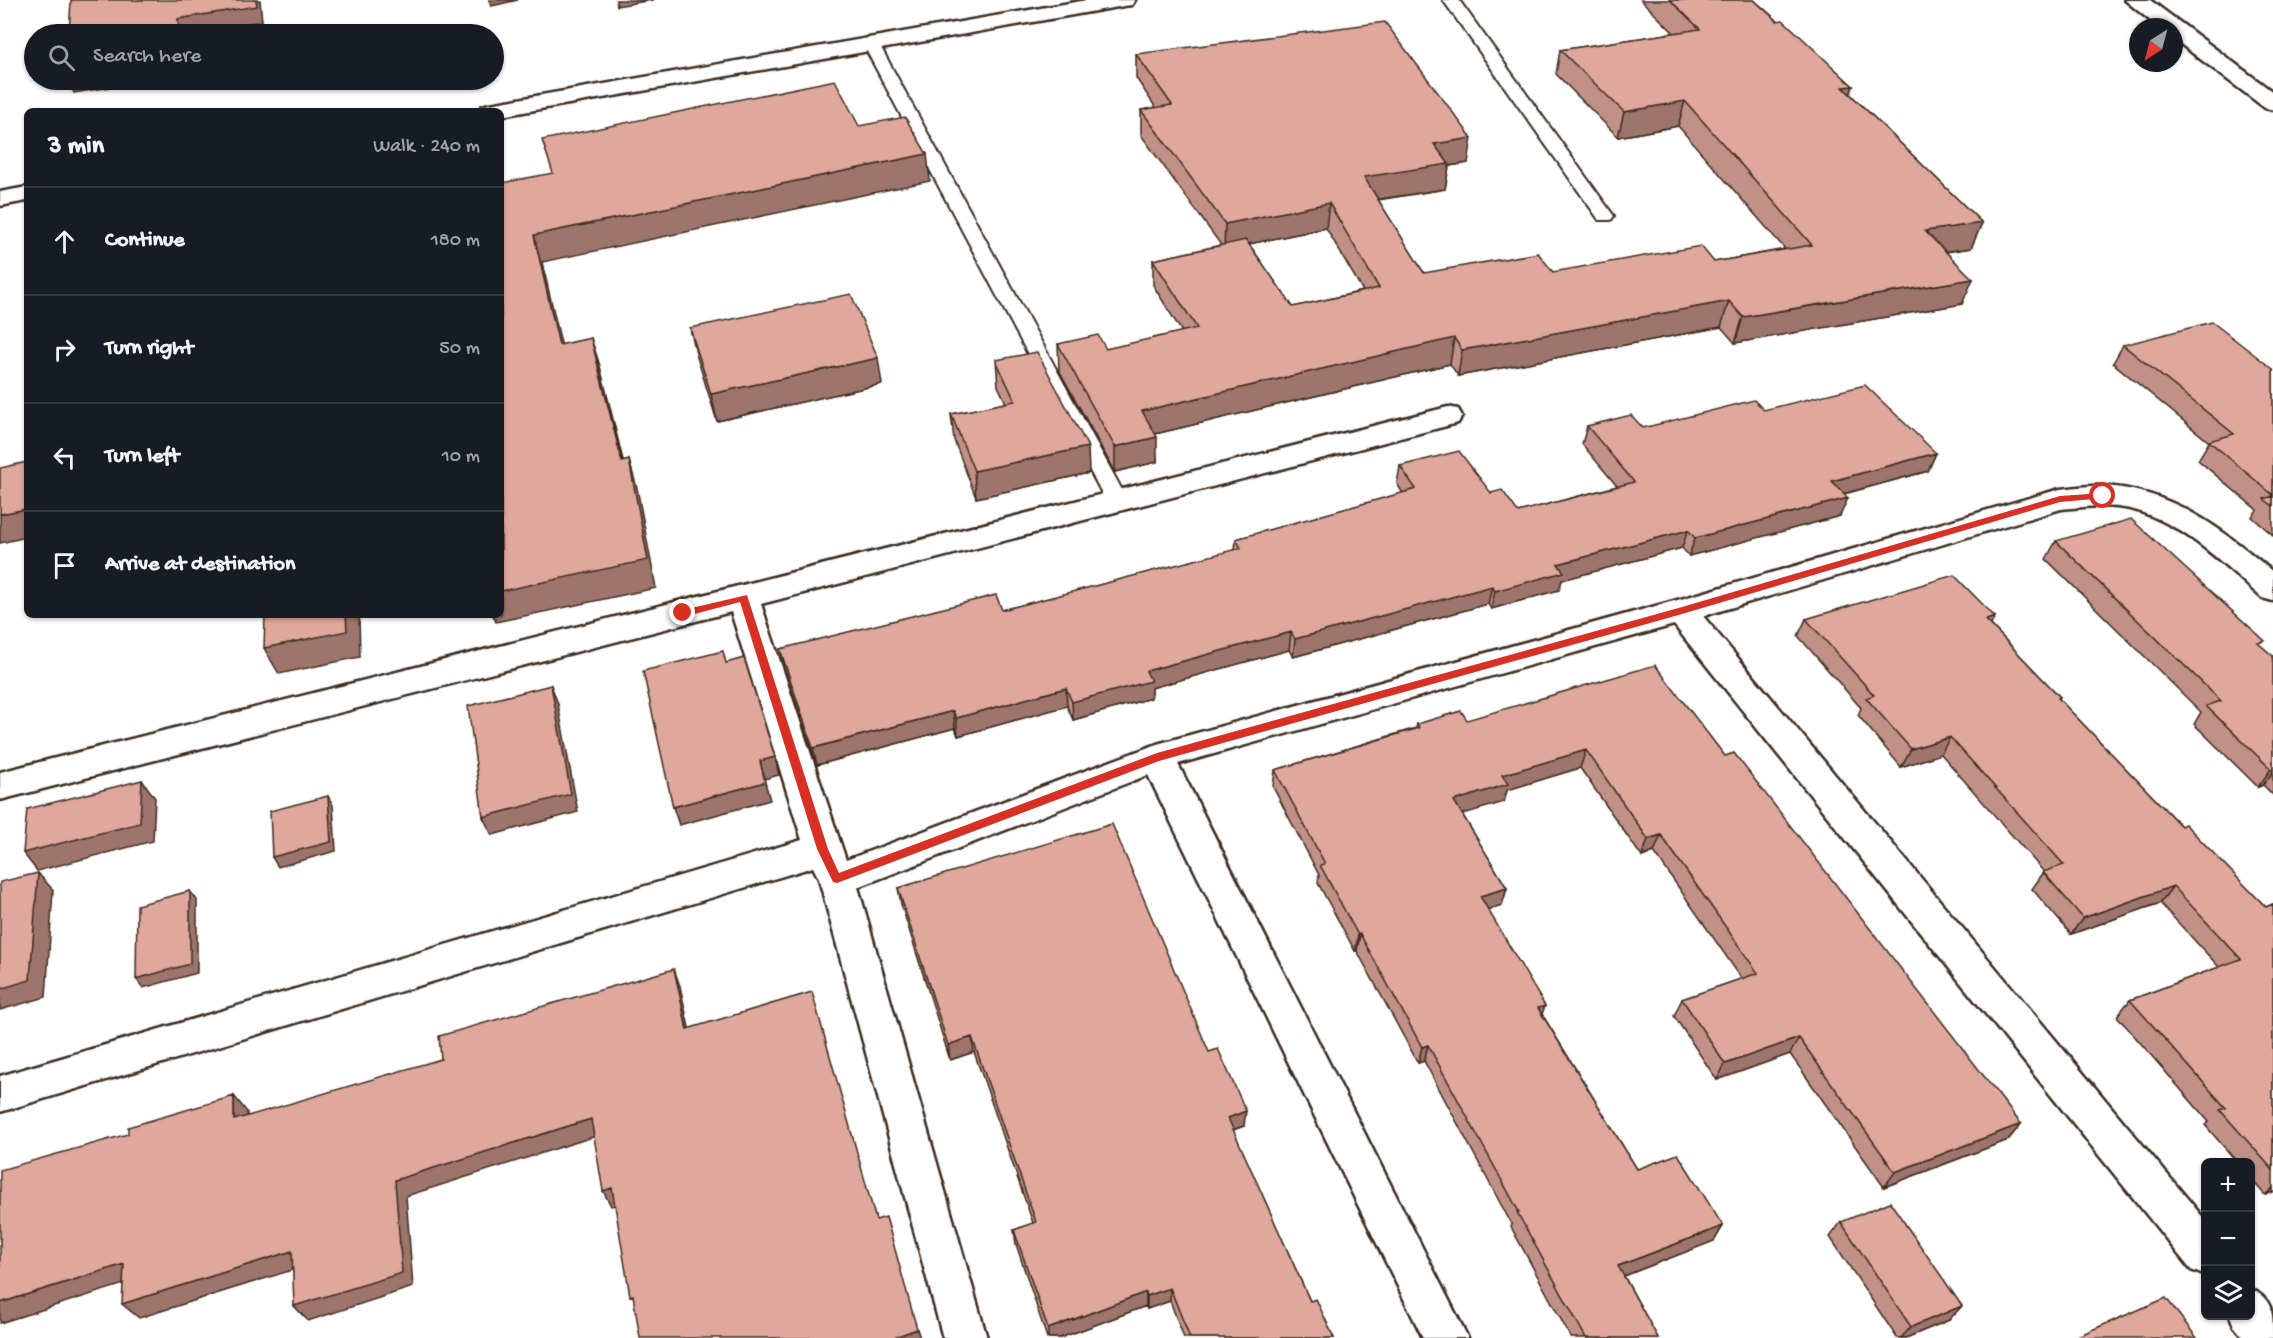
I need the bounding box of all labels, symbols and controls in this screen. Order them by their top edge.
north arrow [2129,18,2183,72]
search box [24,24,504,90]
icon: search [45,41,78,74]
text: Search here [93,44,201,70]
text: 3 min [48,132,104,163]
text: Walk · 240 m [373,136,480,159]
icon: ahead [48,225,81,258]
text: Continue [105,228,185,254]
text: 180 m [431,230,480,253]
icon: right [48,333,81,366]
text: Turn right [105,336,193,362]
text: 50 m [439,338,480,361]
icon: left [48,441,81,474]
text: Turn left [105,444,179,470]
text: 10 m [442,446,480,469]
route start [2089,482,2115,508]
icon: arrive [48,549,81,582]
text: Arrive at destination [105,552,295,578]
route end [669,599,695,625]
map controls [2201,1158,2255,1320]
button: + [2201,1158,2255,1212]
button: − [2201,1212,2255,1266]
button: layers [2201,1266,2255,1320]

